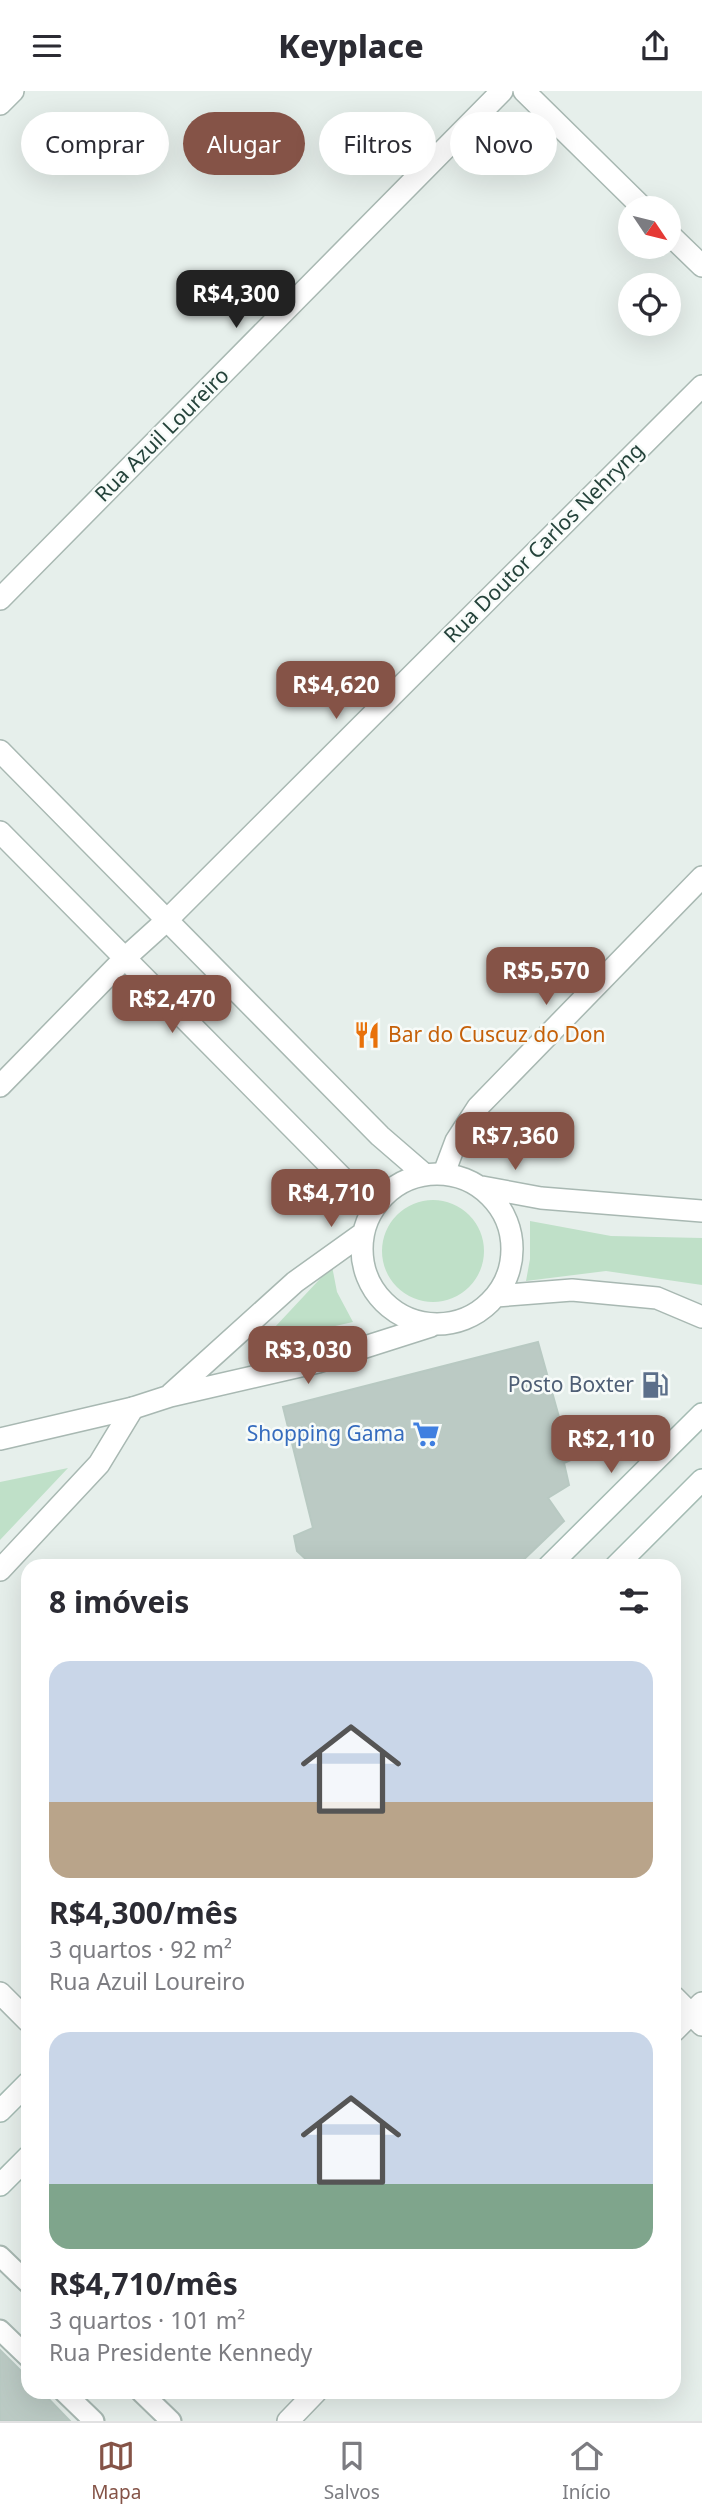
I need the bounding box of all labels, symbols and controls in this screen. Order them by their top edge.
text: Keyplace [278,24,424,67]
icon: menu [28,27,66,65]
icon: share [636,27,674,65]
chip: Comprar [21,112,169,175]
chip: Alugar [183,112,305,175]
chip: Filtros [319,112,436,175]
chip: Novo [450,112,557,175]
north arrow [618,196,681,259]
map controls [618,196,681,336]
pin: R$4,300 [171,271,301,330]
button: locate [618,273,681,336]
text: R$4,300 [192,277,280,309]
street label: Rua Azuil Loureiro [88,361,234,507]
street label: Rua Doutor Carlos Nehryng [437,436,649,648]
pin: R$4,620 [271,661,401,721]
text: R$4,620 [292,668,380,700]
pin: R$5,570 [481,947,611,1007]
text: R$5,570 [502,954,590,986]
pin: R$2,470 [107,975,237,1035]
text: R$2,470 [128,982,216,1014]
restaurant icon: Bar do Cuscuz do Don [352,1020,382,1050]
place label: Bar do Cuscuz do Don [388,1020,605,1048]
pin: R$7,360 [450,1112,580,1172]
text: R$7,360 [471,1119,559,1151]
pin: R$4,710 [266,1169,396,1229]
text: R$4,710 [287,1176,375,1208]
pin: R$3,030 [243,1327,373,1386]
text: R$3,030 [264,1333,352,1365]
place label: Posto Boxter [508,1370,634,1398]
fuel station icon: Posto Boxter [640,1370,670,1400]
pin: R$2,110 [546,1415,676,1475]
place label: Shopping Gama [247,1419,405,1447]
supermarket icon: Shopping Gama [411,1419,441,1449]
text: R$2,110 [567,1422,655,1454]
text: 8 imóveis [49,1581,189,1622]
icon: filters [615,1582,653,1620]
icon: home [288,1706,414,1832]
text: R$4,300/mês [49,1892,238,1933]
text: 3 quartos · 92 m² [49,1933,232,1965]
text: Rua Azuil Loureiro [49,1965,245,1997]
icon: home [288,2077,414,2203]
text: R$4,710/mês [49,2263,238,2304]
text: 3 quartos · 101 m² [49,2304,245,2336]
text: Rua Presidente Kennedy [49,2336,312,2368]
tab: Mapa [91,2437,141,2505]
tab: Salvos [324,2437,380,2505]
tab: Início [562,2437,611,2505]

